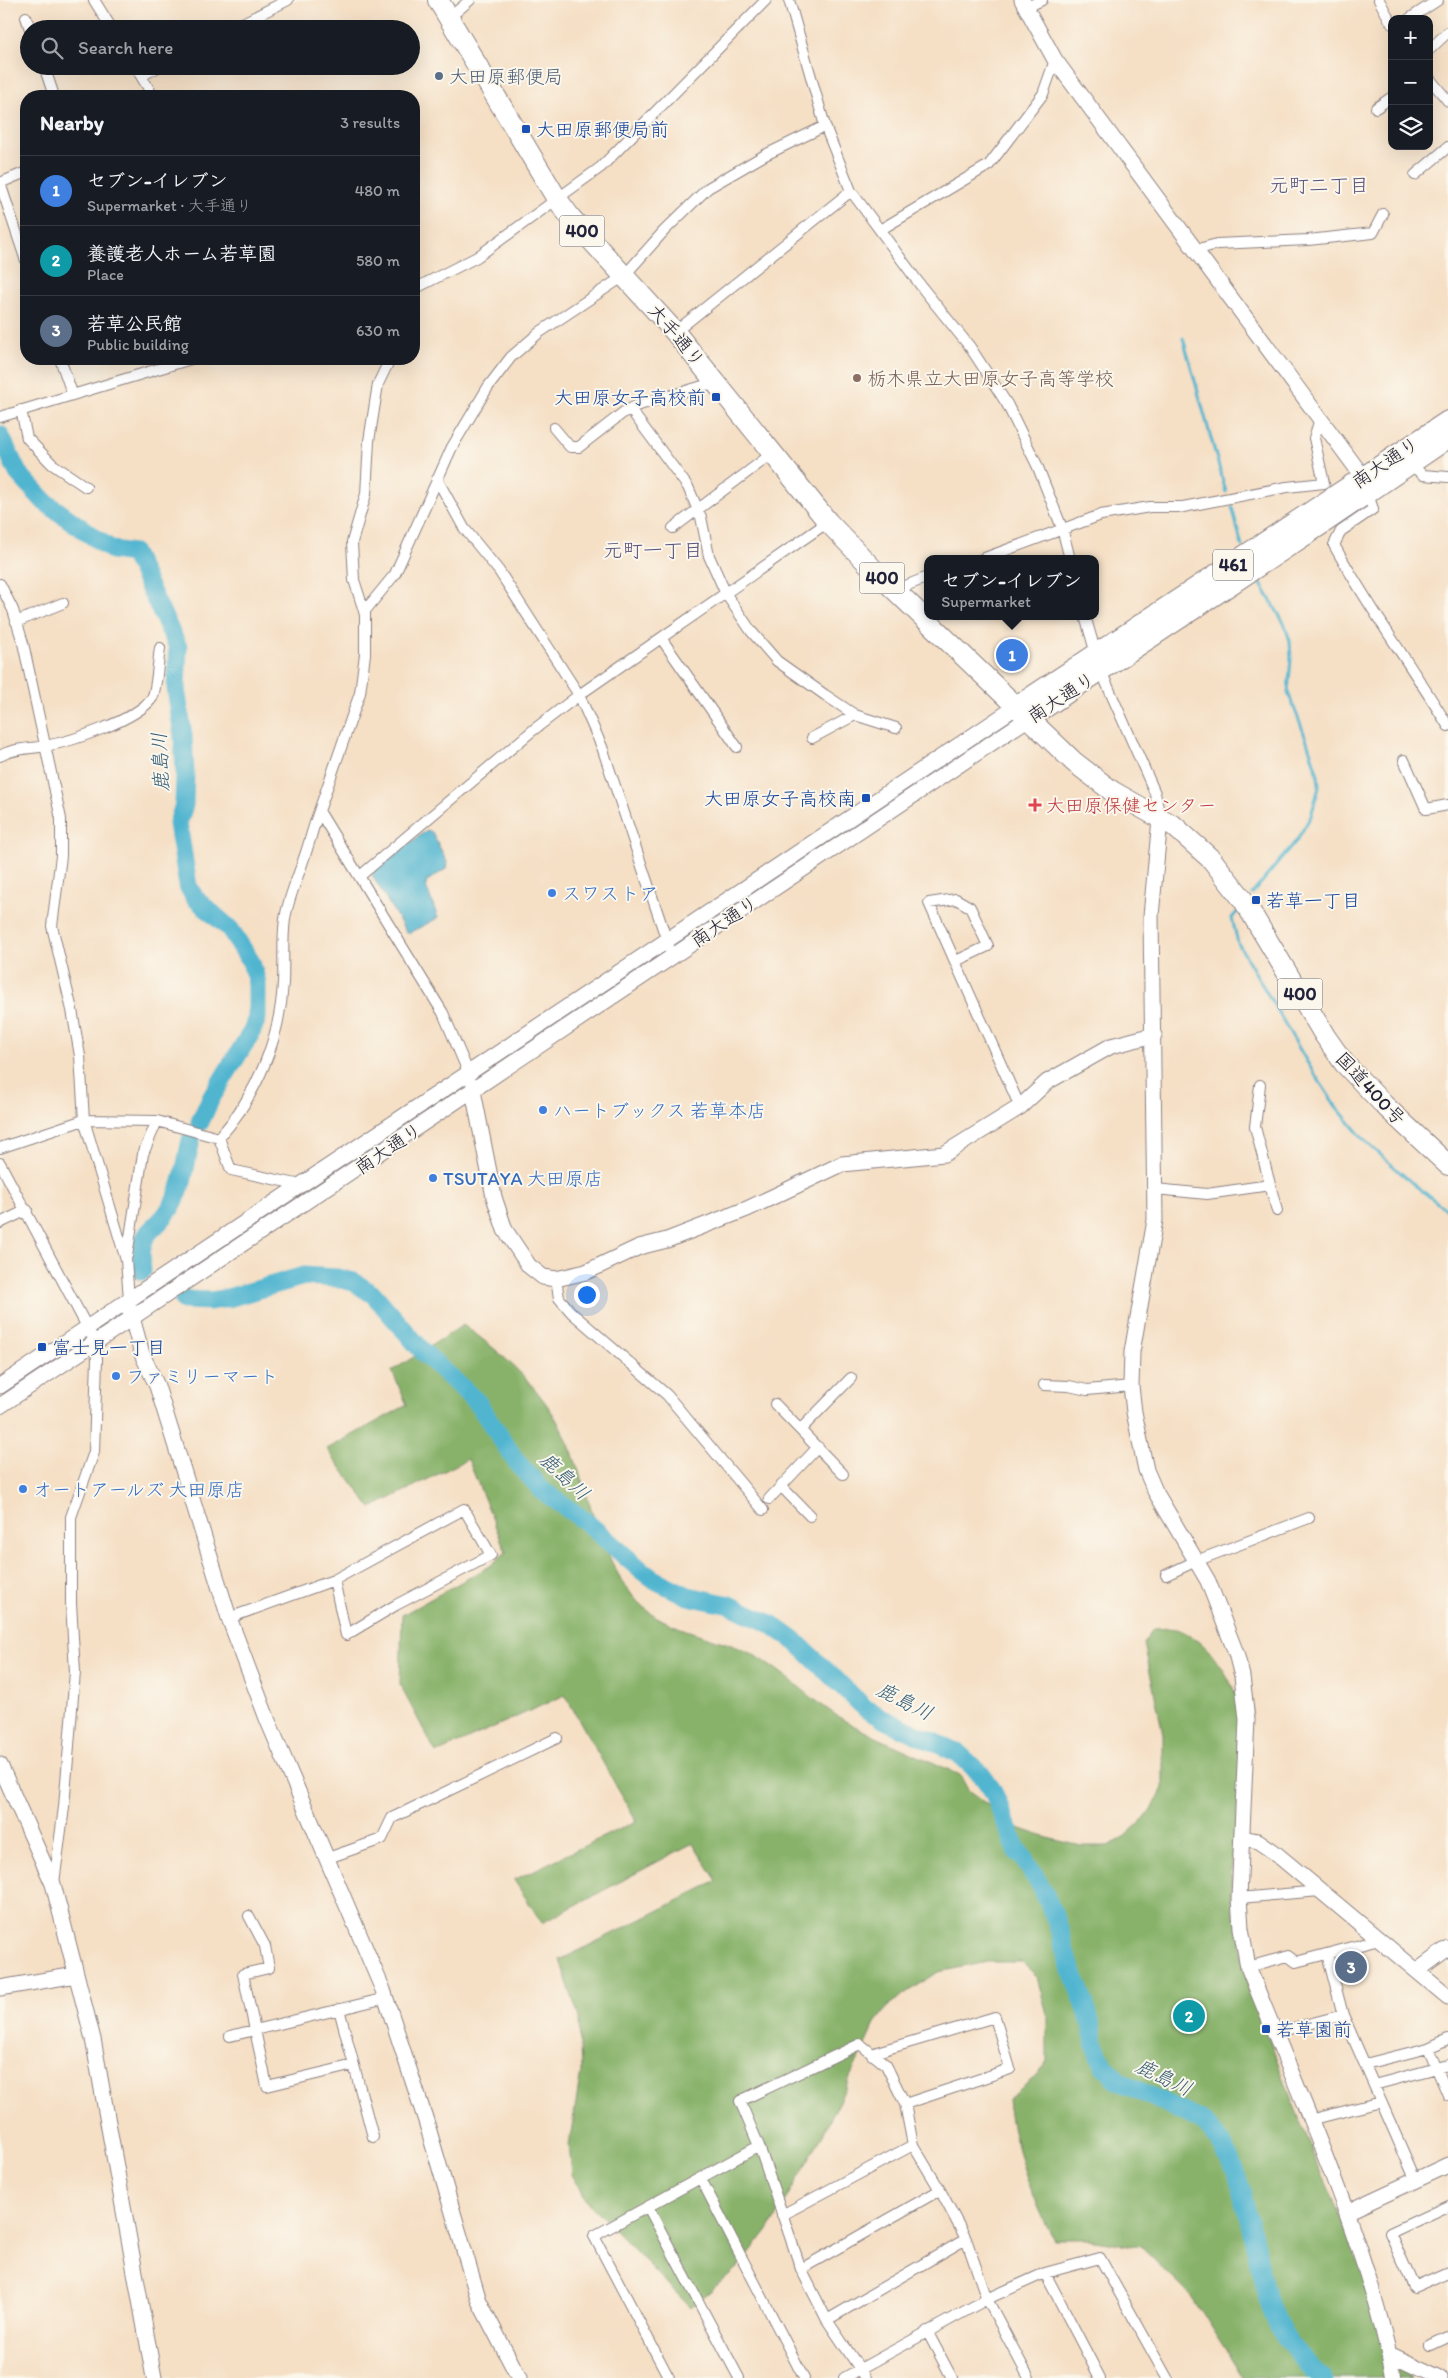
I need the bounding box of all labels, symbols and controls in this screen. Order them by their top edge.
map controls [1388,15,1433,150]
button: + [1388,15,1433,60]
search box [20,20,420,75]
icon: search [38,34,66,62]
text: Search here [78,36,173,59]
button: − [1388,60,1433,105]
place label: 大田原郵便局 [449,65,563,88]
marker: 大田原郵便局 [433,70,445,82]
button: layers [1388,105,1433,150]
text: Nearby [40,110,104,135]
text: 3 results [340,113,400,132]
place label: 大田原郵便局前 [536,118,669,141]
marker: 大田原郵便局前 [520,123,532,135]
text: セブン-イレブン [87,169,228,192]
district label: 元町二丁目 [1269,173,1369,197]
text: 1 [52,181,60,200]
text: 480 m [355,181,400,200]
text: Supermarket · 大手通り [87,196,252,215]
road number: 400 [560,216,604,247]
text: 養護老人ホーム若草園 [87,242,276,265]
text: 2 [52,251,60,270]
text: 580 m [356,251,400,270]
text: Place [87,265,124,284]
street label: 大手通り [643,299,710,372]
text: 若草公民館 [87,312,182,335]
text: 3 [52,321,60,340]
text: 630 m [356,321,400,340]
text: Public building [87,335,189,354]
place label: 栃木県立大田原女子高等学校 [867,367,1114,390]
marker: 栃木県立大田原女子高等学校 [851,372,863,384]
place label: 大田原女子高校前 [554,386,706,409]
marker: 大田原女子高校前 [710,391,722,403]
street label: 南大通り [1347,432,1423,493]
district label: 元町一丁目 [603,538,703,562]
road number: 461 [1213,550,1253,580]
popup [924,555,1099,620]
road number: 400 [860,562,904,594]
text: セブン-イレブン [941,569,1082,592]
text: Supermarket [941,592,1031,611]
pin: 1 [996,636,1028,674]
street label: 南大通り [1023,667,1099,728]
water label: 鹿島川 [146,731,174,793]
place label: 大田原女子高校南 [704,787,856,810]
marker: 大田原女子高校南 [860,792,872,804]
place label: 大田原保健センター [1046,794,1216,817]
marker: 大田原保健センター [1028,798,1042,812]
place label: スワストア [562,882,659,905]
marker: スワストア [546,887,558,899]
place label: 若草一丁目 [1266,889,1361,912]
street label: 南大通り [686,891,762,952]
marker: 若草一丁目 [1250,894,1262,906]
road number: 400 [1278,979,1322,1010]
street label: 国道400号 [1331,1047,1410,1130]
place label: ハートブックス 若草本店 [553,1099,766,1122]
marker: ハートブックス 若草本店 [537,1104,549,1116]
street label: 南大通り [350,1118,426,1179]
place label: TSUTAYA 大田原店 [443,1167,603,1190]
marker: TSUTAYA 大田原店 [427,1172,439,1184]
your location [574,1282,600,1308]
place label: 富士見一丁目 [52,1336,166,1359]
marker: 富士見一丁目 [36,1341,48,1353]
place label: ファミリーマート [126,1365,278,1388]
marker: ファミリーマート [110,1370,122,1382]
water label: 鹿島川 [535,1447,595,1505]
place label: オートアールズ 大田原店 [33,1478,244,1501]
marker: オートアールズ 大田原店 [17,1483,29,1495]
water label: 鹿島川 [873,1677,937,1725]
pin: 3 [1335,1948,1367,1986]
pin: 2 [1173,1997,1205,2035]
place label: 若草園前 [1276,2018,1352,2041]
marker: 若草園前 [1260,2023,1272,2035]
water label: 鹿島川 [1132,2053,1196,2101]

